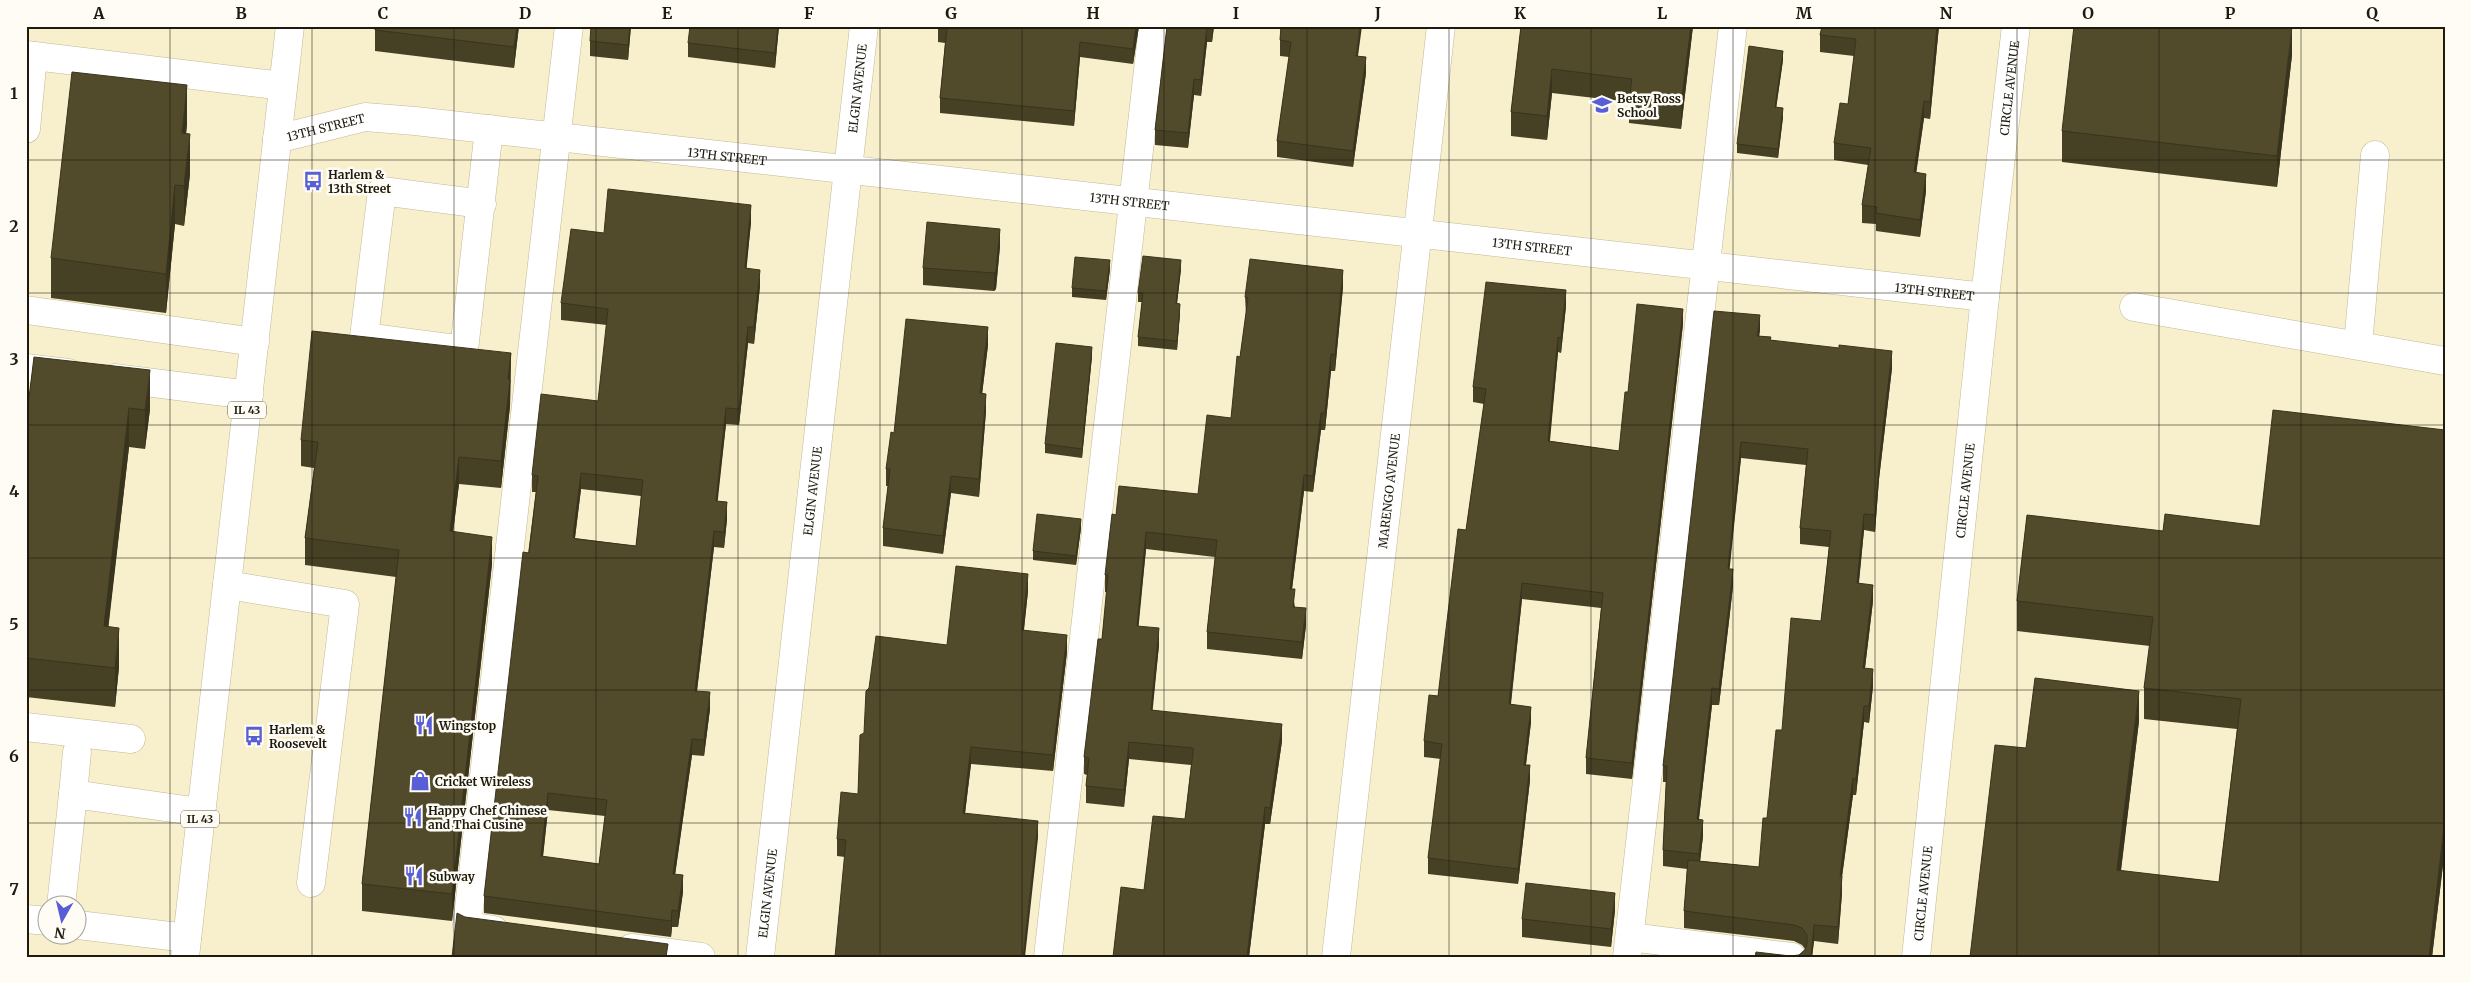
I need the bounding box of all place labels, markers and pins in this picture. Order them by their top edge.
place label: Betsy Ross School [1617,91,1681,120]
school or university icon: Betsy Ross School [1591,94,1613,116]
place label: Harlem & 13th Street [328,167,391,196]
bus stop icon: Harlem & 13th Street [302,170,324,192]
restaurant icon: Wingstop [413,714,435,736]
place label: Wingstop [438,718,497,733]
place label: Harlem & Roosevelt [269,722,327,751]
bus stop icon: Harlem & Roosevelt [243,725,265,747]
shop icon: Cricket Wireless [409,770,431,792]
place label: Cricket Wireless [435,774,531,789]
place label: Happy Chef Chinese and Thai Cusine [428,803,547,832]
restaurant icon: Happy Chef Chinese and Thai Cusine [402,806,424,828]
restaurant icon: Subway [403,865,425,887]
place label: Subway [429,869,476,884]

